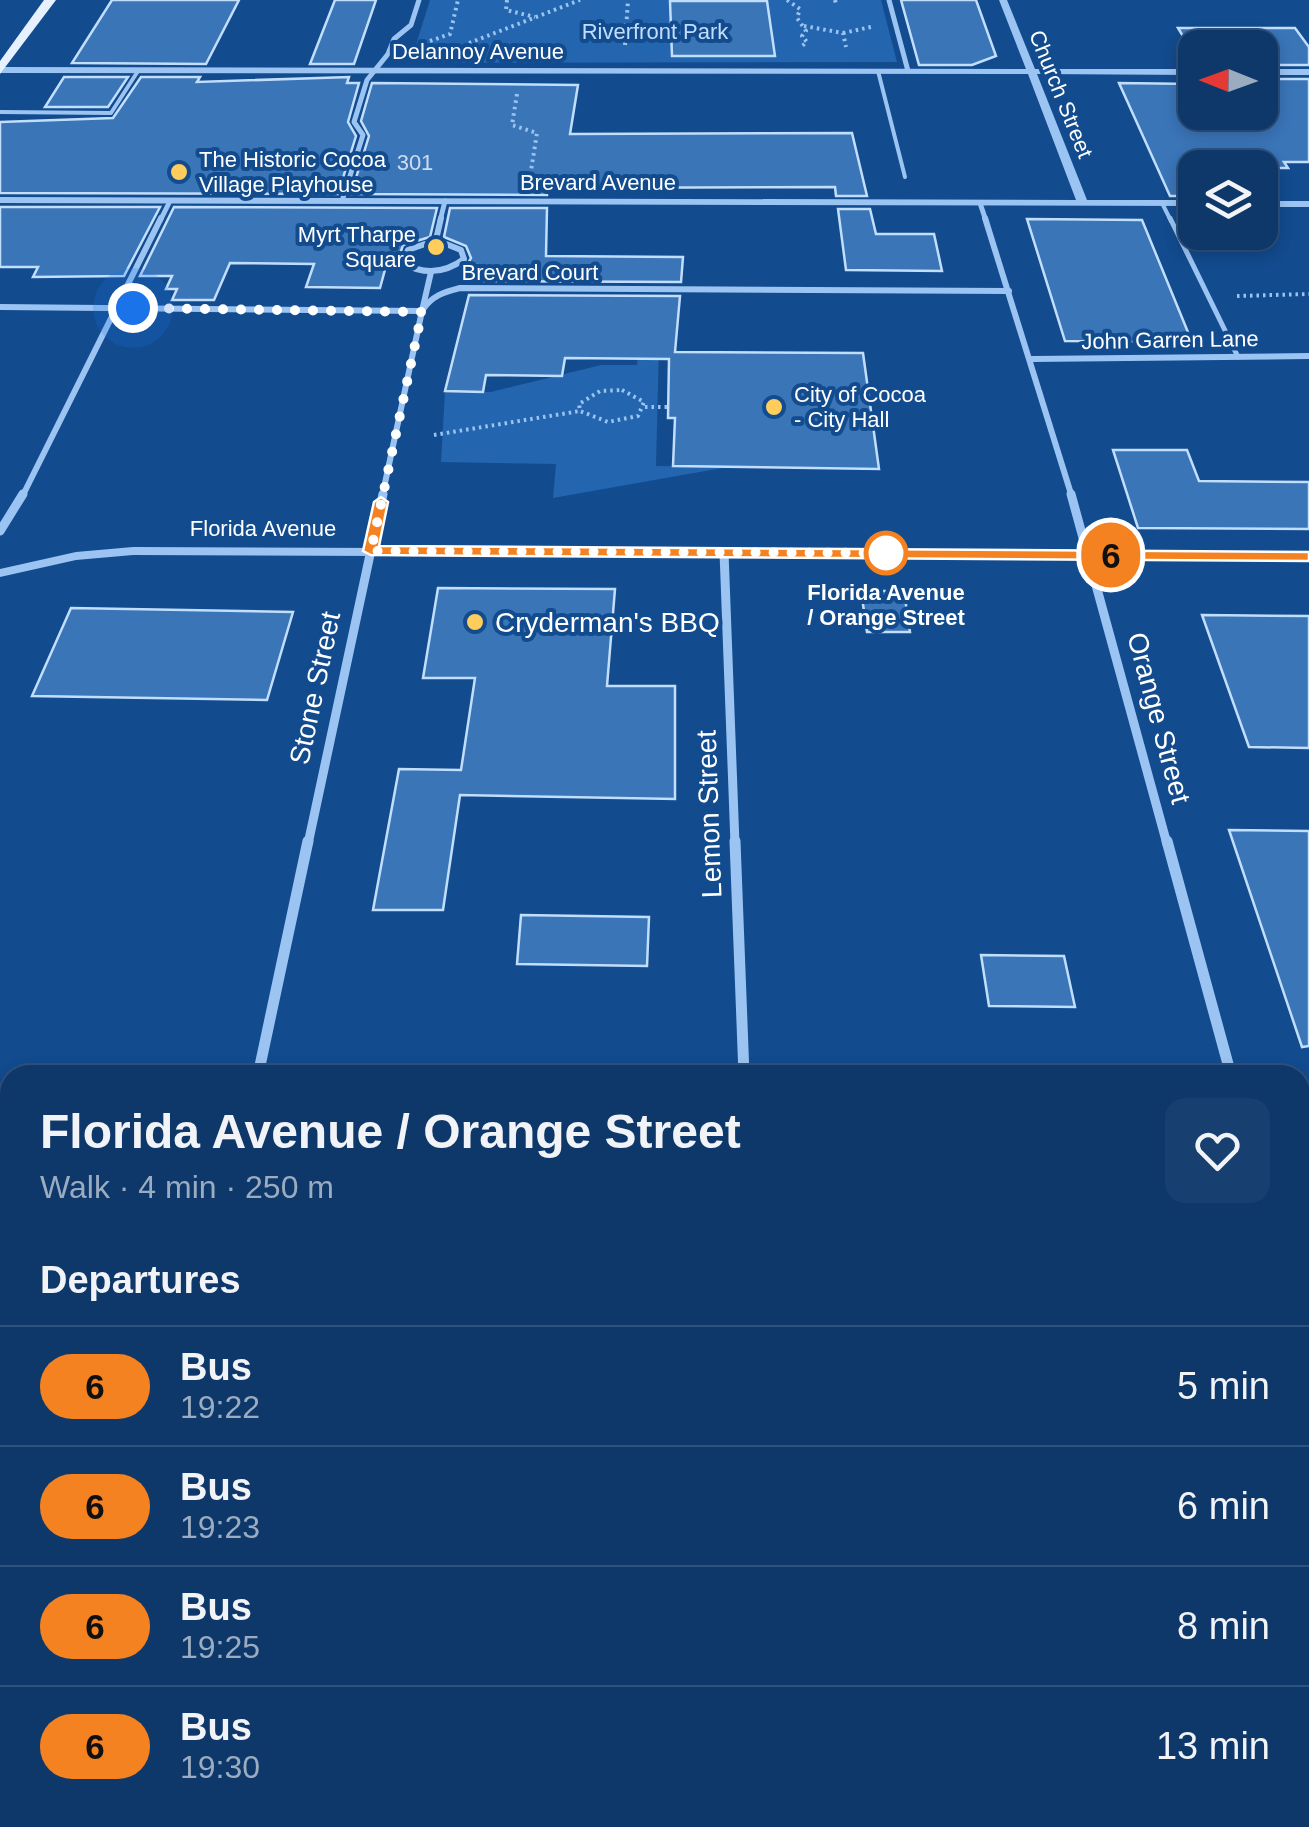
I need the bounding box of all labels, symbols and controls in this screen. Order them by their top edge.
park label: Riverfront Park [582,19,729,44]
street label: Church Street [1024,26,1098,162]
north arrow [1178,30,1278,130]
map controls [1178,30,1278,250]
street label: Delannoy Avenue [392,39,564,64]
place label: The Historic Cocoa Village Playhouse [199,147,387,197]
house number: 301 [397,150,433,175]
button: layers [1178,150,1278,250]
marker: The Historic Cocoa Village Playhouse [168,161,190,183]
street label: Brevard Avenue [520,170,676,195]
place label: Myrt Tharpe Square [298,222,416,272]
marker: Myrt Tharpe Square [425,236,447,258]
street label: Brevard Court [462,260,598,285]
your location [108,283,158,333]
street label: John Garren Lane [1081,326,1259,354]
place label: City of Cocoa - City Hall [794,382,927,432]
marker: City of Cocoa - City Hall [763,396,785,418]
street label: Florida Avenue [190,516,336,541]
line badge: 6 [1078,522,1144,588]
marker: Florida Avenue / Orange Street [865,532,907,574]
text: 6 [1101,536,1121,575]
place label: Florida Avenue / Orange Street [807,580,966,630]
place label: Cryderman's BBQ [495,607,720,638]
street label: Stone Street [284,608,346,767]
marker: Cryderman's BBQ [464,611,486,633]
street label: Orange Street [1121,629,1197,807]
street label: Lemon Street [691,729,727,899]
button: heart [1165,1098,1270,1203]
text: Florida Avenue / Orange Street [40,1105,741,1158]
text: Walk · 4 min · 250 m [40,1169,334,1205]
text: Departures [40,1259,241,1301]
text: Bus [180,1346,252,1388]
text: 5 min [1177,1365,1270,1407]
text: 6 [85,1367,105,1406]
text: 19:22 [180,1389,260,1425]
text: Bus [180,1466,252,1508]
text: 6 min [1177,1485,1270,1527]
text: 6 [85,1487,105,1526]
text: 19:23 [180,1509,260,1545]
text: Bus [180,1586,252,1628]
text: 8 min [1177,1605,1270,1647]
text: 6 [85,1607,105,1646]
text: 19:25 [180,1629,260,1665]
text: Bus [180,1706,252,1748]
text: 13 min [1156,1725,1270,1767]
text: 6 [85,1727,105,1766]
text: 19:30 [180,1749,260,1785]

